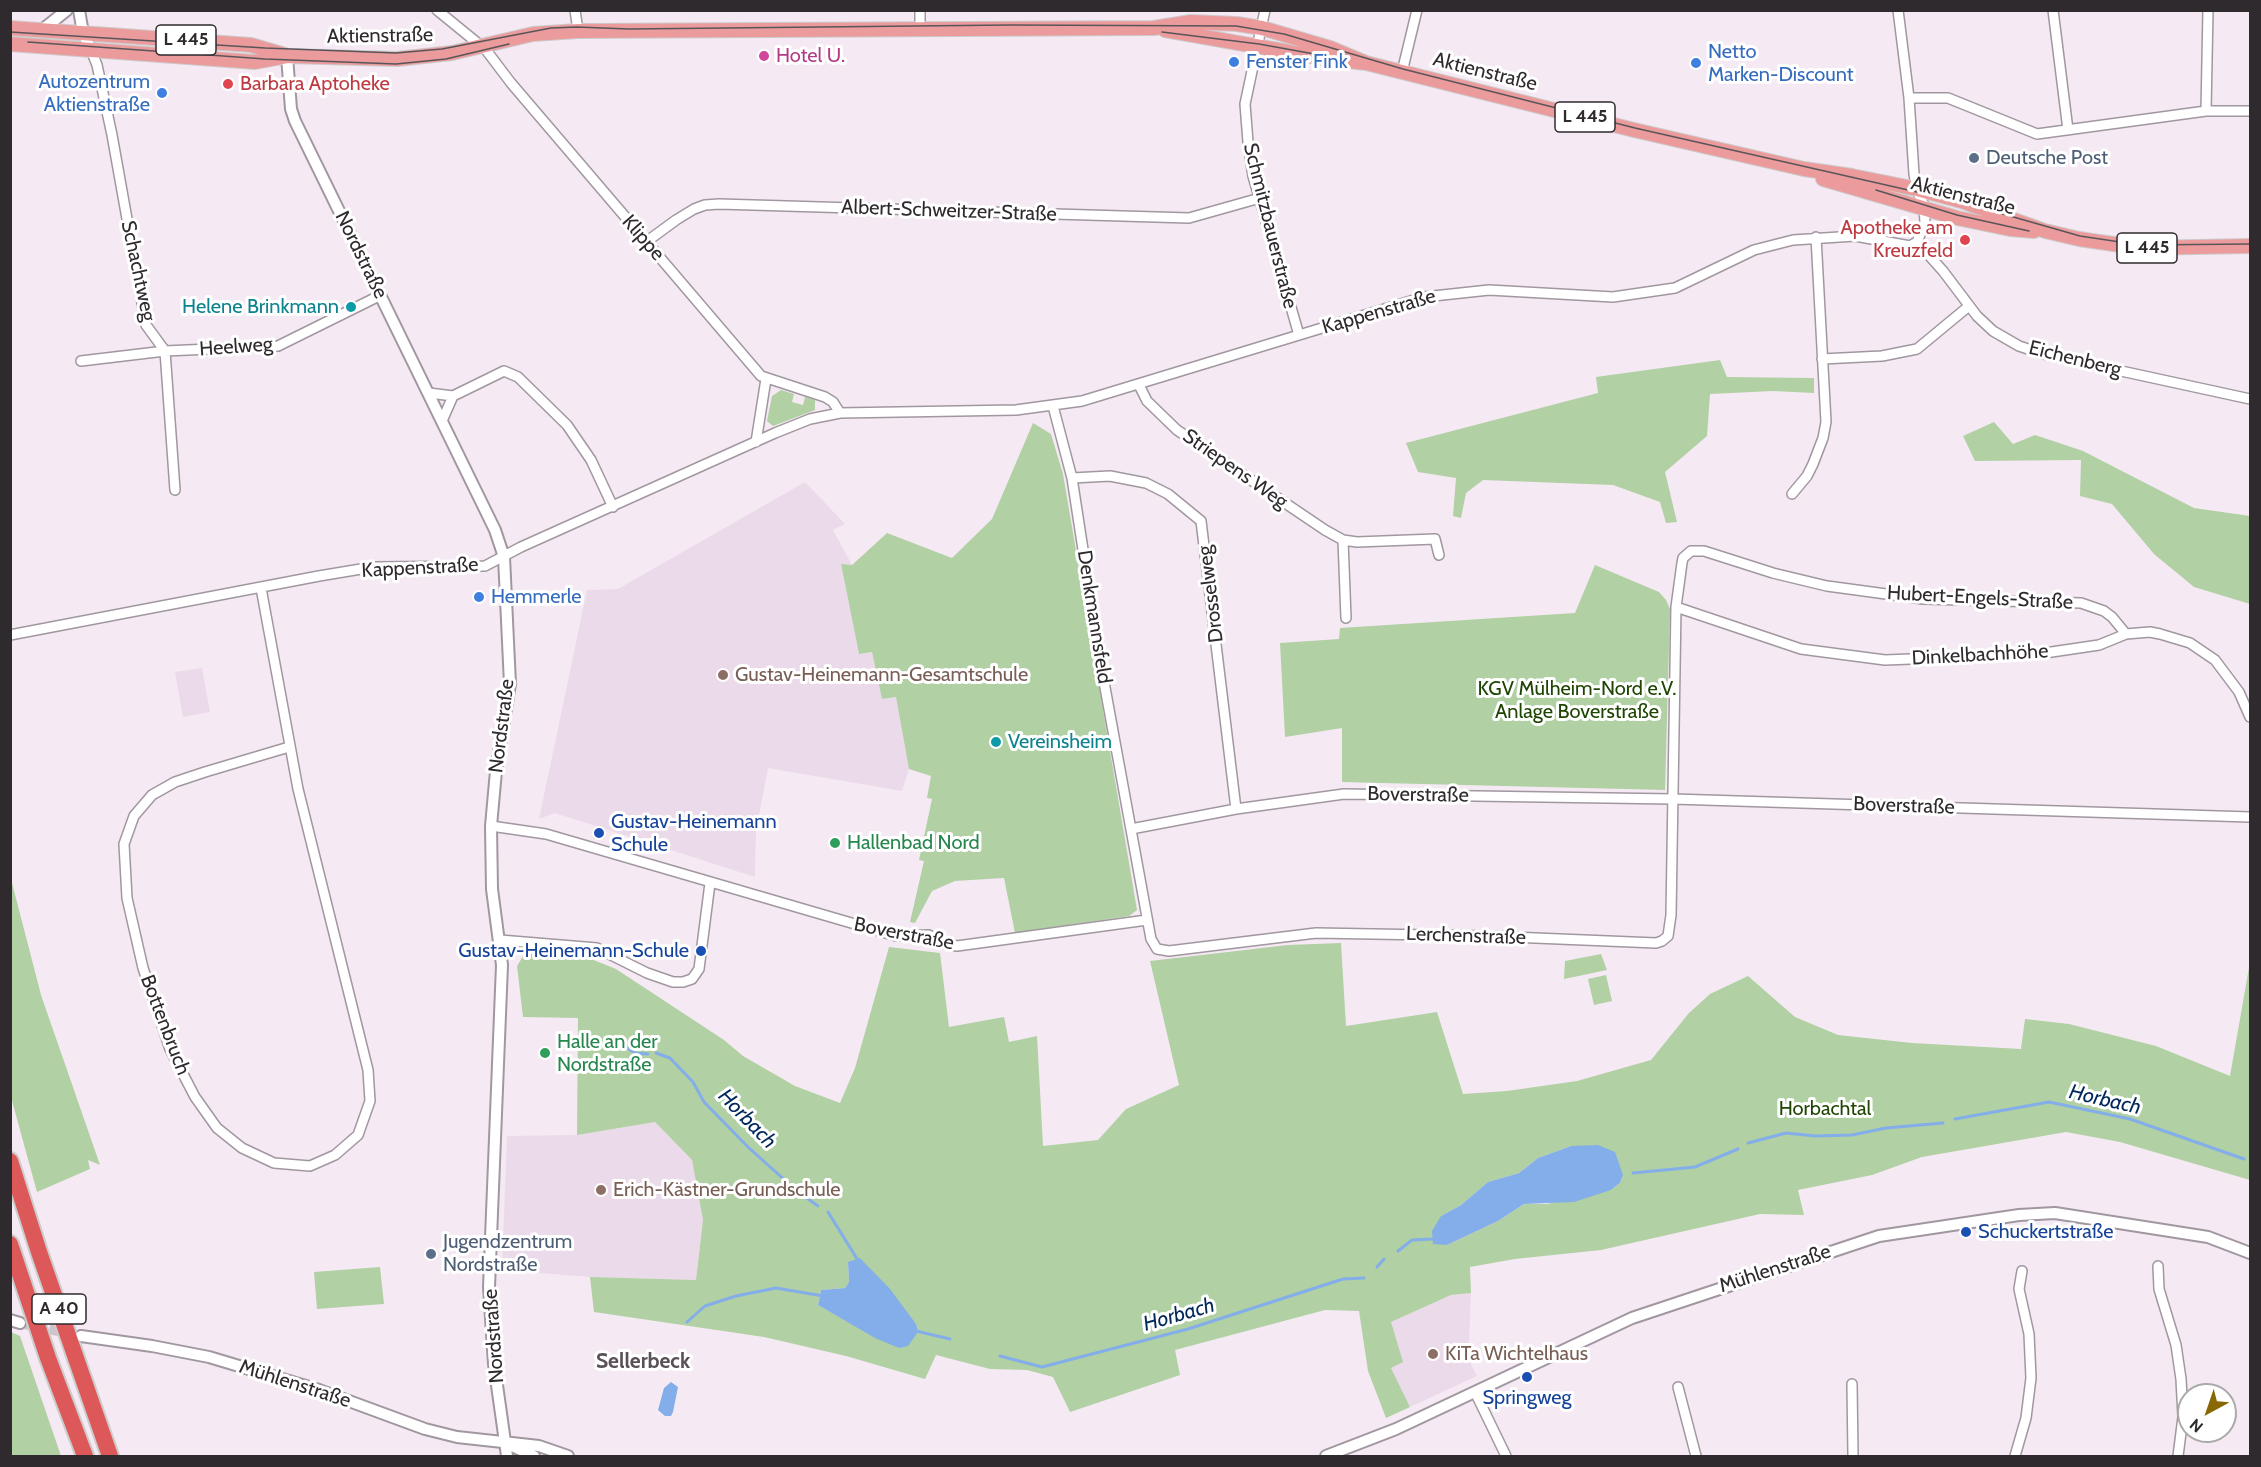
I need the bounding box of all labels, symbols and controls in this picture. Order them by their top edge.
street label: Aktienstraße [327,23,433,49]
road number: L 445 [156,25,216,55]
place label: Netto Marken-Discount [1708,40,1854,87]
place label: Hotel U. [776,44,845,68]
street label: Aktienstraße [1431,48,1539,96]
marker: Hotel U. [757,49,771,63]
place label: Fenster Fink [1246,50,1348,74]
marker: Fenster Fink [1227,55,1241,69]
marker: Netto Marken-Discount [1689,56,1703,70]
place label: Autozentrum Aktienstraße [38,70,150,117]
place label: Barbara Aptoheke [240,72,390,96]
marker: Barbara Aptoheke [221,77,235,91]
marker: Autozentrum Aktienstraße [155,86,169,100]
road number: L 445 [1555,102,1615,132]
street label: Schmitzbauerstraße [1238,141,1302,311]
place label: Deutsche Post [1986,146,2108,170]
marker: Deutsche Post [1967,151,1981,165]
street label: Aktienstraße [1909,172,2017,220]
street label: Albert-Schweitzer-Straße [841,195,1057,227]
street label: Nordstraße [330,207,392,303]
street label: Klippe [617,210,669,266]
place label: Apotheke am Kreuzfeld [1840,216,1953,263]
street label: Schachtweg [116,218,160,324]
marker: Apotheke am Kreuzfeld [1958,233,1972,247]
road number: L 445 [2117,233,2177,263]
street label: Kappenstraße [1319,284,1439,340]
place label: Helene Brinkmann [182,295,339,319]
marker: Helene Brinkmann [344,300,358,314]
street label: Heelweg [198,332,274,362]
street label: Eichenberg [2026,336,2124,382]
street label: Striepens Weg [1178,424,1292,514]
street label: Drosselweg [1193,544,1229,644]
street label: Denkmannsfeld [1072,548,1116,686]
street label: Kappenstraße [361,553,479,583]
street label: Hubert-Engels-Straße [1886,581,2074,615]
place label: Hemmerle [491,585,582,609]
marker: Hemmerle [472,590,486,604]
street label: Dinkelbachhöhe [1911,639,2049,671]
place label: Gustav-Heinemann-Gesamtschule [735,663,1028,687]
marker: Gustav-Heinemann-Gesamtschule [716,668,730,682]
park label: KGV Mülheim-Nord e.V. Anlage Boverstraße [1478,677,1676,724]
street label: Nordstraße [484,678,520,774]
place label: Vereinsheim [1008,730,1112,754]
marker: Vereinsheim [989,735,1003,749]
street label: Boverstraße [1367,782,1469,808]
street label: Boverstraße [1853,792,1955,820]
place label: Gustav-Heinemann Schule [611,810,777,857]
marker: Gustav-Heinemann Schule [592,826,606,840]
place label: Hallenbad Nord [847,831,980,855]
marker: Hallenbad Nord [828,836,842,850]
street label: Boverstraße [852,913,956,955]
street label: Lerchenstraße [1406,922,1526,950]
place label: Gustav-Heinemann-Schule [458,939,689,963]
marker: Gustav-Heinemann-Schule [694,944,708,958]
street label: Bottenbruch [135,971,195,1079]
place label: Halle an der Nordstraße [557,1030,658,1077]
marker: Halle an der Nordstraße [538,1046,552,1060]
water label: Horbach [2067,1080,2143,1120]
water label: Horbach [713,1084,781,1154]
park label: Horbachtal [1779,1097,1871,1121]
place label: Erich-Kästner-Grundschule [613,1178,841,1202]
marker: Erich-Kästner-Grundschule [594,1183,608,1197]
place label: Schuckertstraße [1978,1220,2113,1244]
marker: Schuckertstraße [1959,1225,1973,1239]
place label: Jugendzentrum Nordstraße [443,1230,572,1277]
street label: Mühlenstraße [1716,1240,1834,1298]
marker: Jugendzentrum Nordstraße [424,1247,438,1261]
street label: Nordstraße [479,1288,509,1384]
water label: Horbach [1140,1293,1218,1337]
road number: A 40 [32,1294,86,1324]
place label: KiTa Wichtelhaus [1445,1342,1588,1366]
marker: KiTa Wichtelhaus [1426,1347,1440,1361]
district label: Sellerbeck [596,1349,690,1375]
street label: Mühlenstraße [236,1355,354,1413]
marker: Springweg [1520,1370,1534,1384]
north arrow [2177,1383,2237,1443]
place label: Springweg [1483,1386,1571,1410]
text: N [2186,1415,2207,1437]

